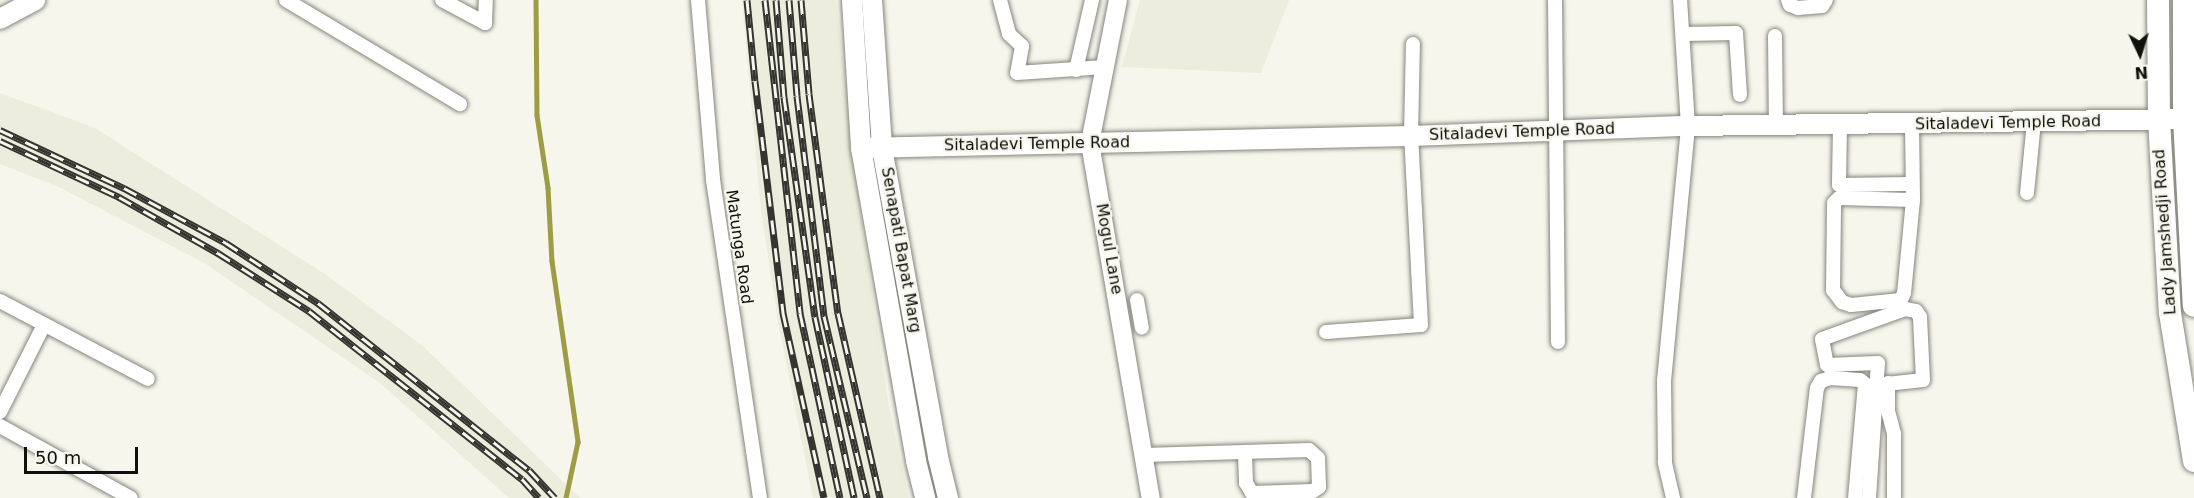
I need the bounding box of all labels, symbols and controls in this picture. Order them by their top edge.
north arrow [2110,24,2170,84]
text: N [2134,63,2149,82]
street label: Sitaladevi Temple Road [1915,112,2101,134]
street label: Sitaladevi Temple Road [1429,119,1615,145]
street label: Sitaladevi Temple Road [944,133,1130,155]
street label: Lady Jamshedji Road [2150,148,2180,316]
street label: Senapati Bapat Marg [877,166,925,334]
street label: Matunga Road [721,189,757,305]
street label: Mogul Lane [1092,202,1126,296]
scale bar [27,435,141,473]
text: 50 m [35,447,81,468]

